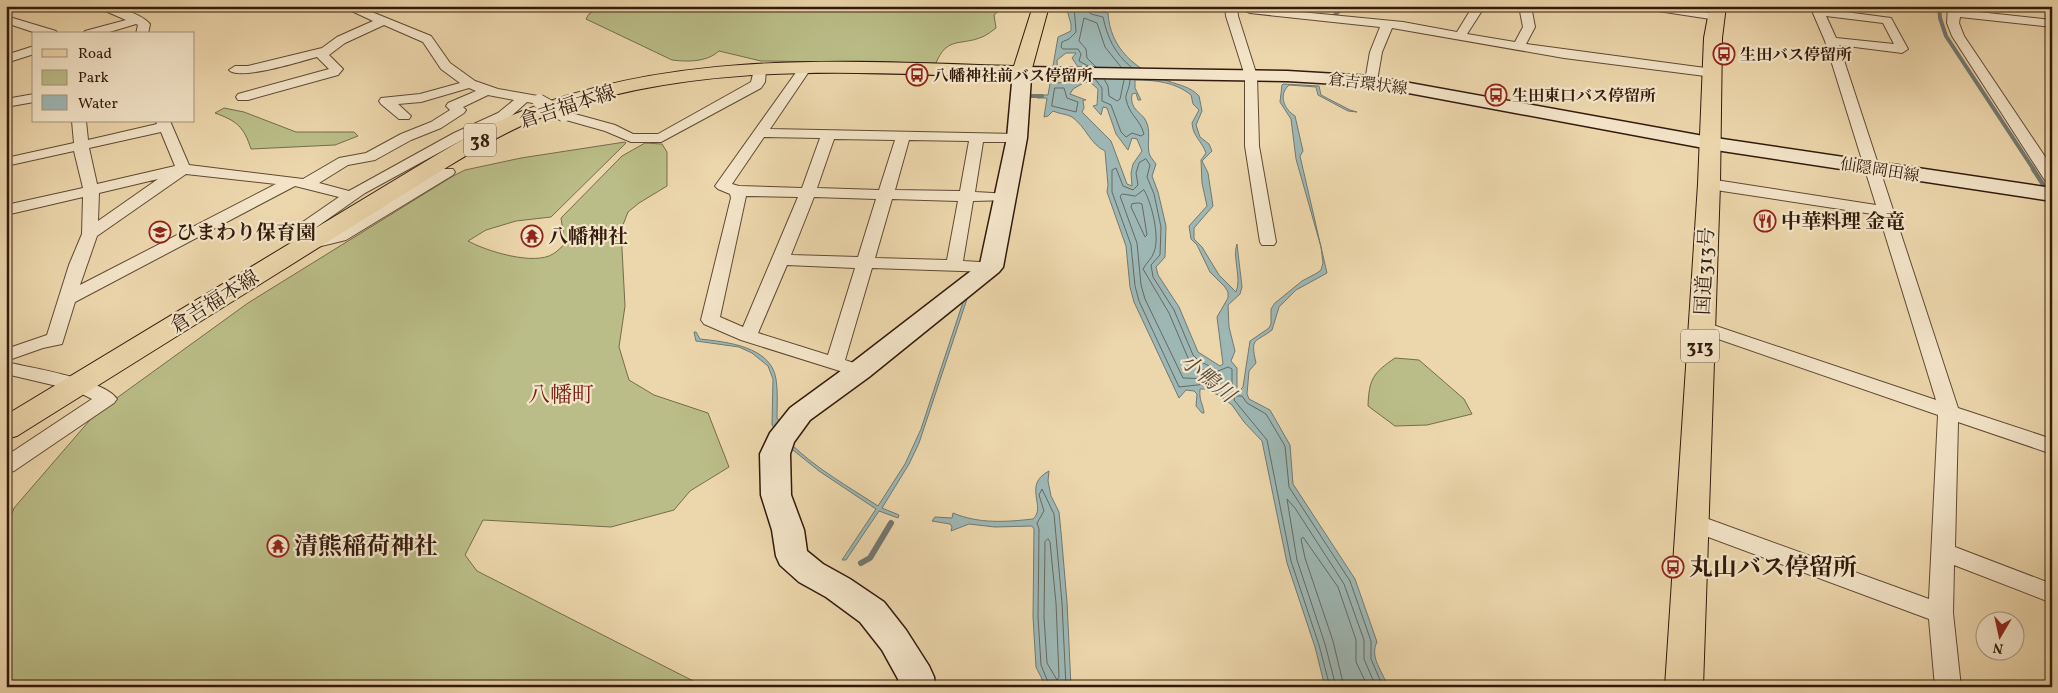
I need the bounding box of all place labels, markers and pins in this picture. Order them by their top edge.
bus stop icon: 生田バス停留所 [1712,42,1736,66]
place label: 生田バス停留所 [1740,45,1852,67]
bus stop icon: 八幡神社前バス停留所 [905,63,929,87]
place label: 八幡神社前バス停留所 [933,66,1093,88]
bus stop icon: 生田東口バス停留所 [1484,83,1508,107]
place label: 生田東口バス停留所 [1512,86,1656,108]
restaurant icon: 中華料理 金竜 [1753,209,1777,233]
place label: 中華料理 金竜 [1781,209,1905,237]
school or university icon: ひまわり保育園 [148,220,172,244]
place label: ひまわり保育園 [176,220,316,248]
temple icon: 八幡神社 [520,224,544,248]
place label: 八幡神社 [548,224,628,252]
place label: 清熊稲荷神社 [294,531,438,565]
temple icon: 清熊稲荷神社 [266,534,290,558]
place label: 丸山バス停留所 [1689,552,1857,586]
bus stop icon: 丸山バス停留所 [1661,555,1685,579]

